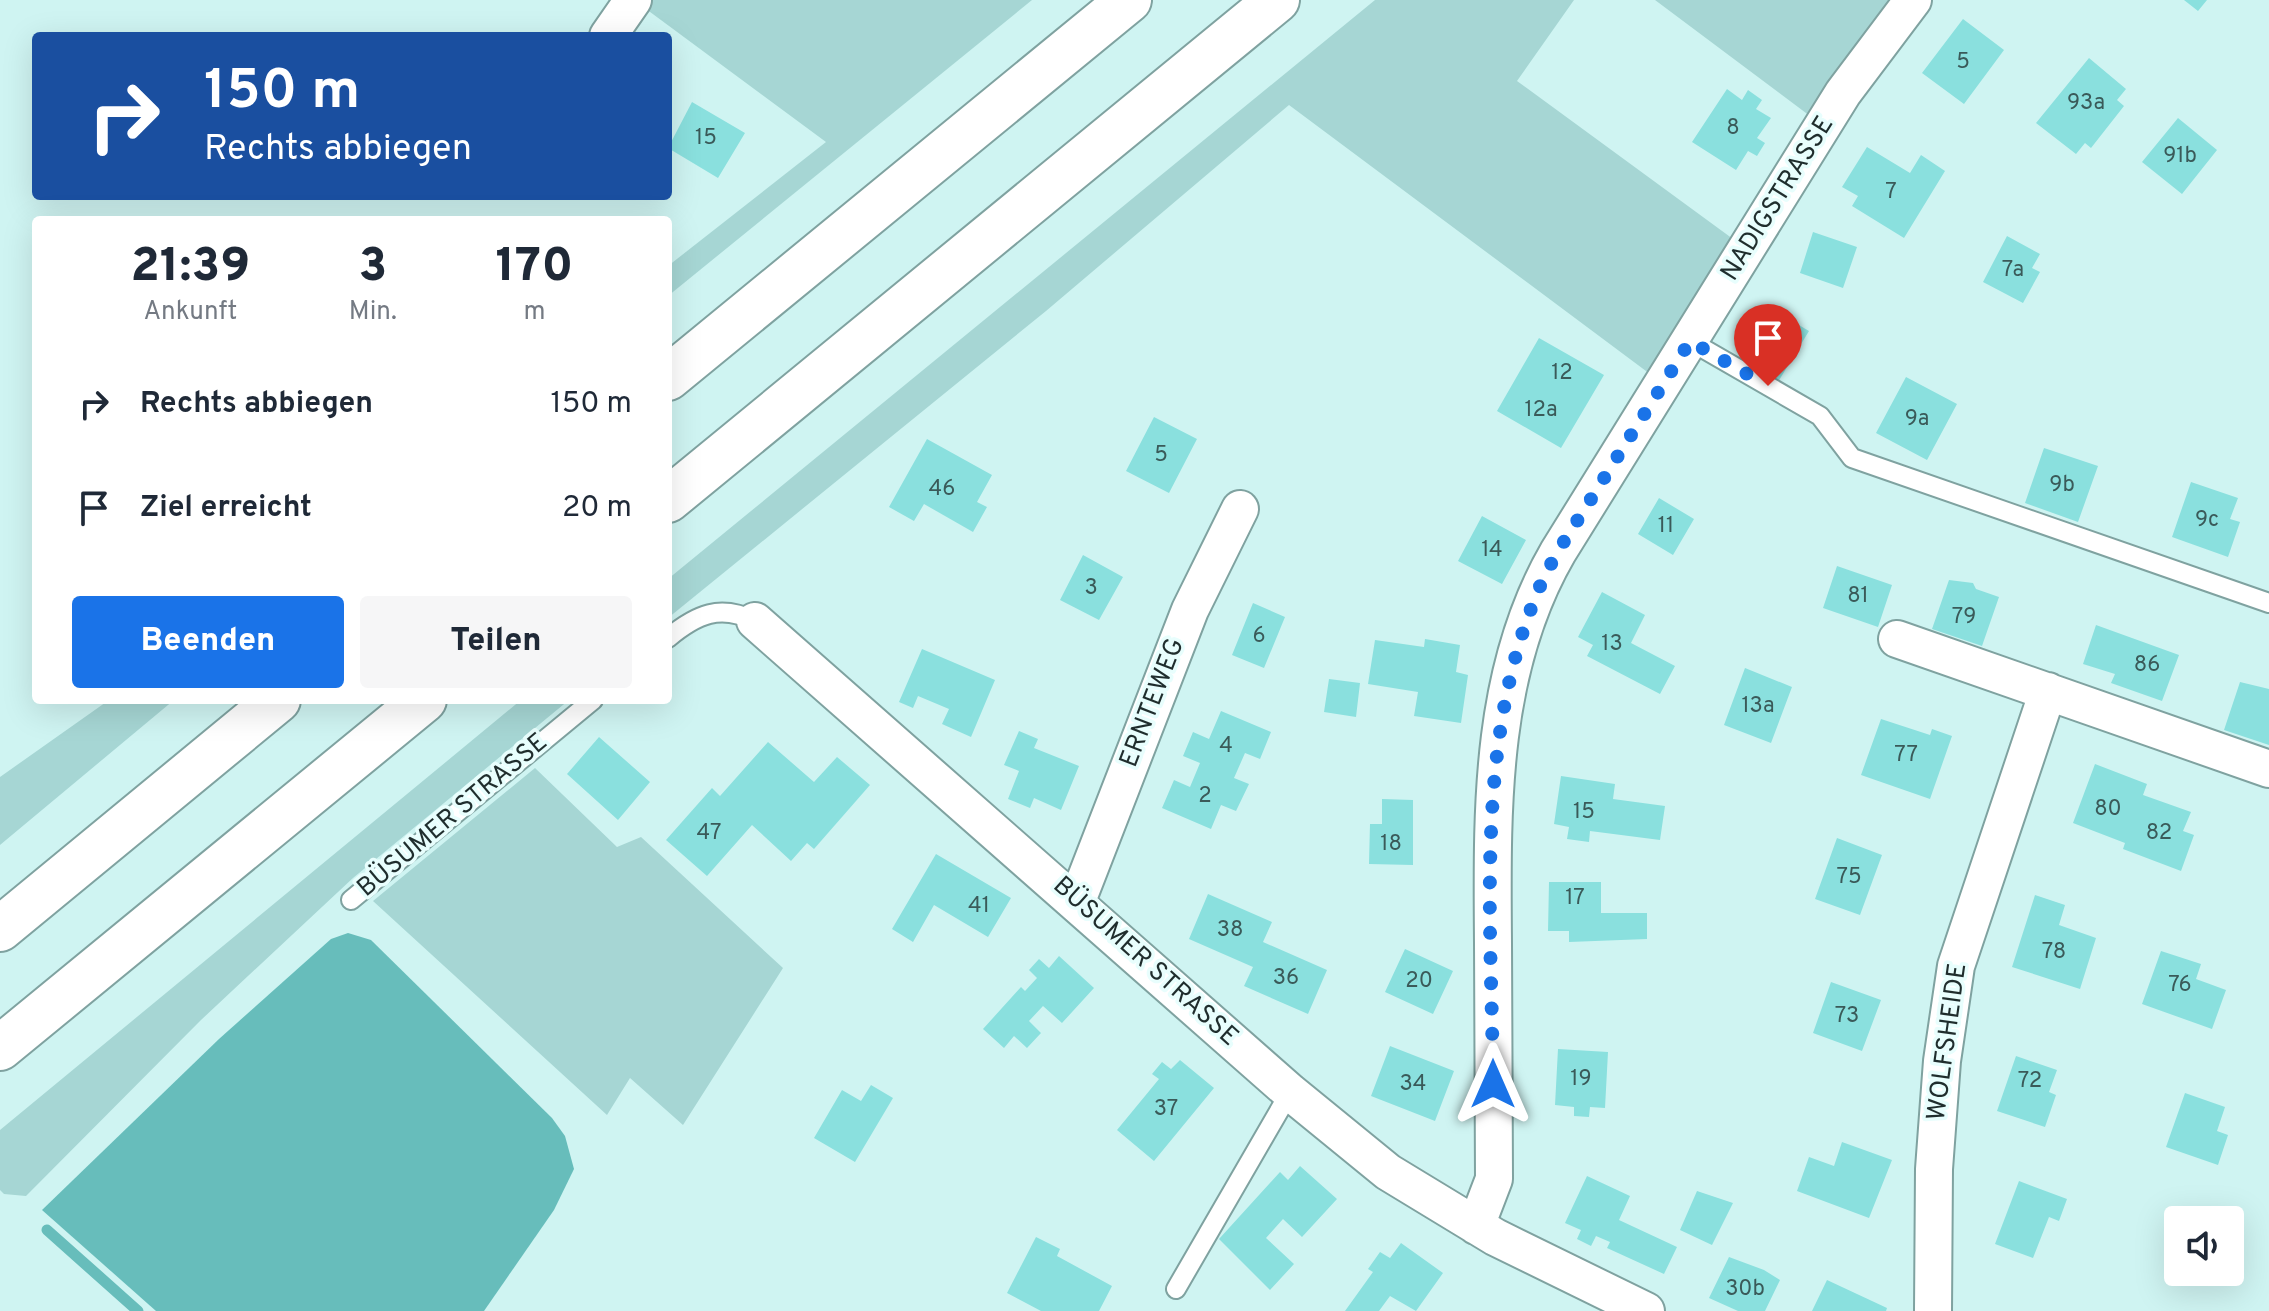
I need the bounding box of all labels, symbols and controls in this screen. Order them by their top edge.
house number: 5 [1956,49,1970,76]
text: 150 m [204,58,360,128]
icon: right [72,64,176,168]
house number: 93a [2067,90,2105,117]
street label: NADIGSTRASSE [1714,110,1842,288]
house number: 8 [1726,115,1740,142]
house number: 15 [695,125,717,152]
text: Rechts abbiegen [204,127,472,173]
house number: 91b [2163,143,2197,170]
house number: 7 [1885,179,1897,206]
text: 21:39 [131,238,250,298]
text: 3 [358,238,387,298]
text: 170 [496,238,573,298]
house number: 7a [2002,257,2024,284]
text: Ankunft [143,296,237,329]
text: Min. [349,296,397,329]
text: m [523,296,546,329]
pin [1734,304,1802,386]
icon: arrive [1746,316,1790,360]
house number: 12 [1551,360,1573,387]
icon: right [72,382,116,426]
text: Rechts abbiegen [140,386,373,423]
text: 150 m [551,386,632,423]
house number: 12a [1524,397,1558,424]
house number: 9a [1905,406,1929,433]
house number: 5 [1154,442,1168,469]
house number: 9b [2049,472,2075,499]
house number: 46 [929,476,955,503]
icon: arrive [72,486,116,530]
text: Ziel erreicht [140,490,312,527]
text: 20 m [562,490,632,527]
house number: 9c [2195,507,2219,534]
house number: 11 [1658,513,1674,540]
house number: 14 [1481,537,1503,564]
house number: 3 [1084,575,1098,602]
house number: 81 [1847,583,1869,610]
button: Beenden [72,596,344,688]
button: Teilen [360,596,632,688]
house number: 79 [1952,604,1976,631]
house number: 6 [1252,623,1266,650]
house number: 13 [1601,631,1623,658]
street label: ERNTEWEG [1113,634,1193,772]
house number: 86 [2134,652,2160,679]
house number: 13a [1741,693,1775,720]
street label: BÜSUMER STRASSE [350,726,555,905]
house number: 4 [1219,733,1233,760]
house number: 77 [1894,742,1918,769]
house number: 2 [1198,783,1212,810]
house number: 80 [2094,796,2122,823]
house number: 15 [1573,799,1595,826]
house number: 47 [697,820,721,847]
house number: 82 [2146,820,2172,847]
house number: 18 [1380,831,1402,858]
house number: 75 [1836,864,1862,891]
street label: BÜSUMER STRASSE [1045,869,1245,1054]
house number: 17 [1565,885,1585,912]
house number: 41 [968,893,990,920]
house number: 38 [1217,917,1243,944]
house number: 78 [2042,939,2066,966]
street label: WOLFSHEIDE [1921,961,1975,1123]
house number: 36 [1273,965,1299,992]
house number: 20 [1405,968,1433,995]
house number: 76 [2168,972,2192,999]
house number: 73 [1835,1003,1859,1030]
position arrow [1451,1042,1535,1126]
house number: 19 [1570,1066,1592,1093]
house number: 72 [2018,1068,2042,1095]
house number: 34 [1400,1071,1426,1098]
house number: 37 [1154,1096,1178,1123]
map controls [2164,1206,2244,1286]
button: sound [2164,1206,2244,1286]
house number: 30b [1725,1276,1765,1303]

